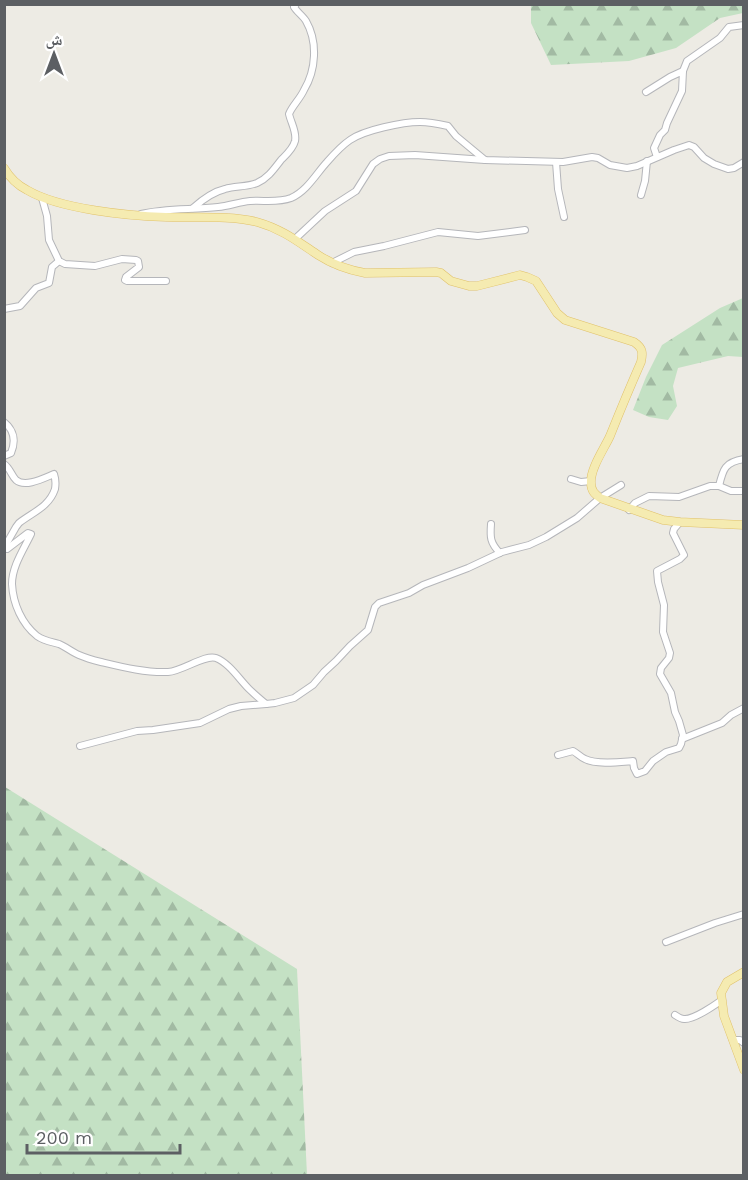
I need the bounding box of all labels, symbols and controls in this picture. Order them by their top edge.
north arrow [24,24,84,84]
text: ش [46,30,63,49]
scale bar [27,1117,180,1155]
text: 200 m [36,1127,92,1148]

